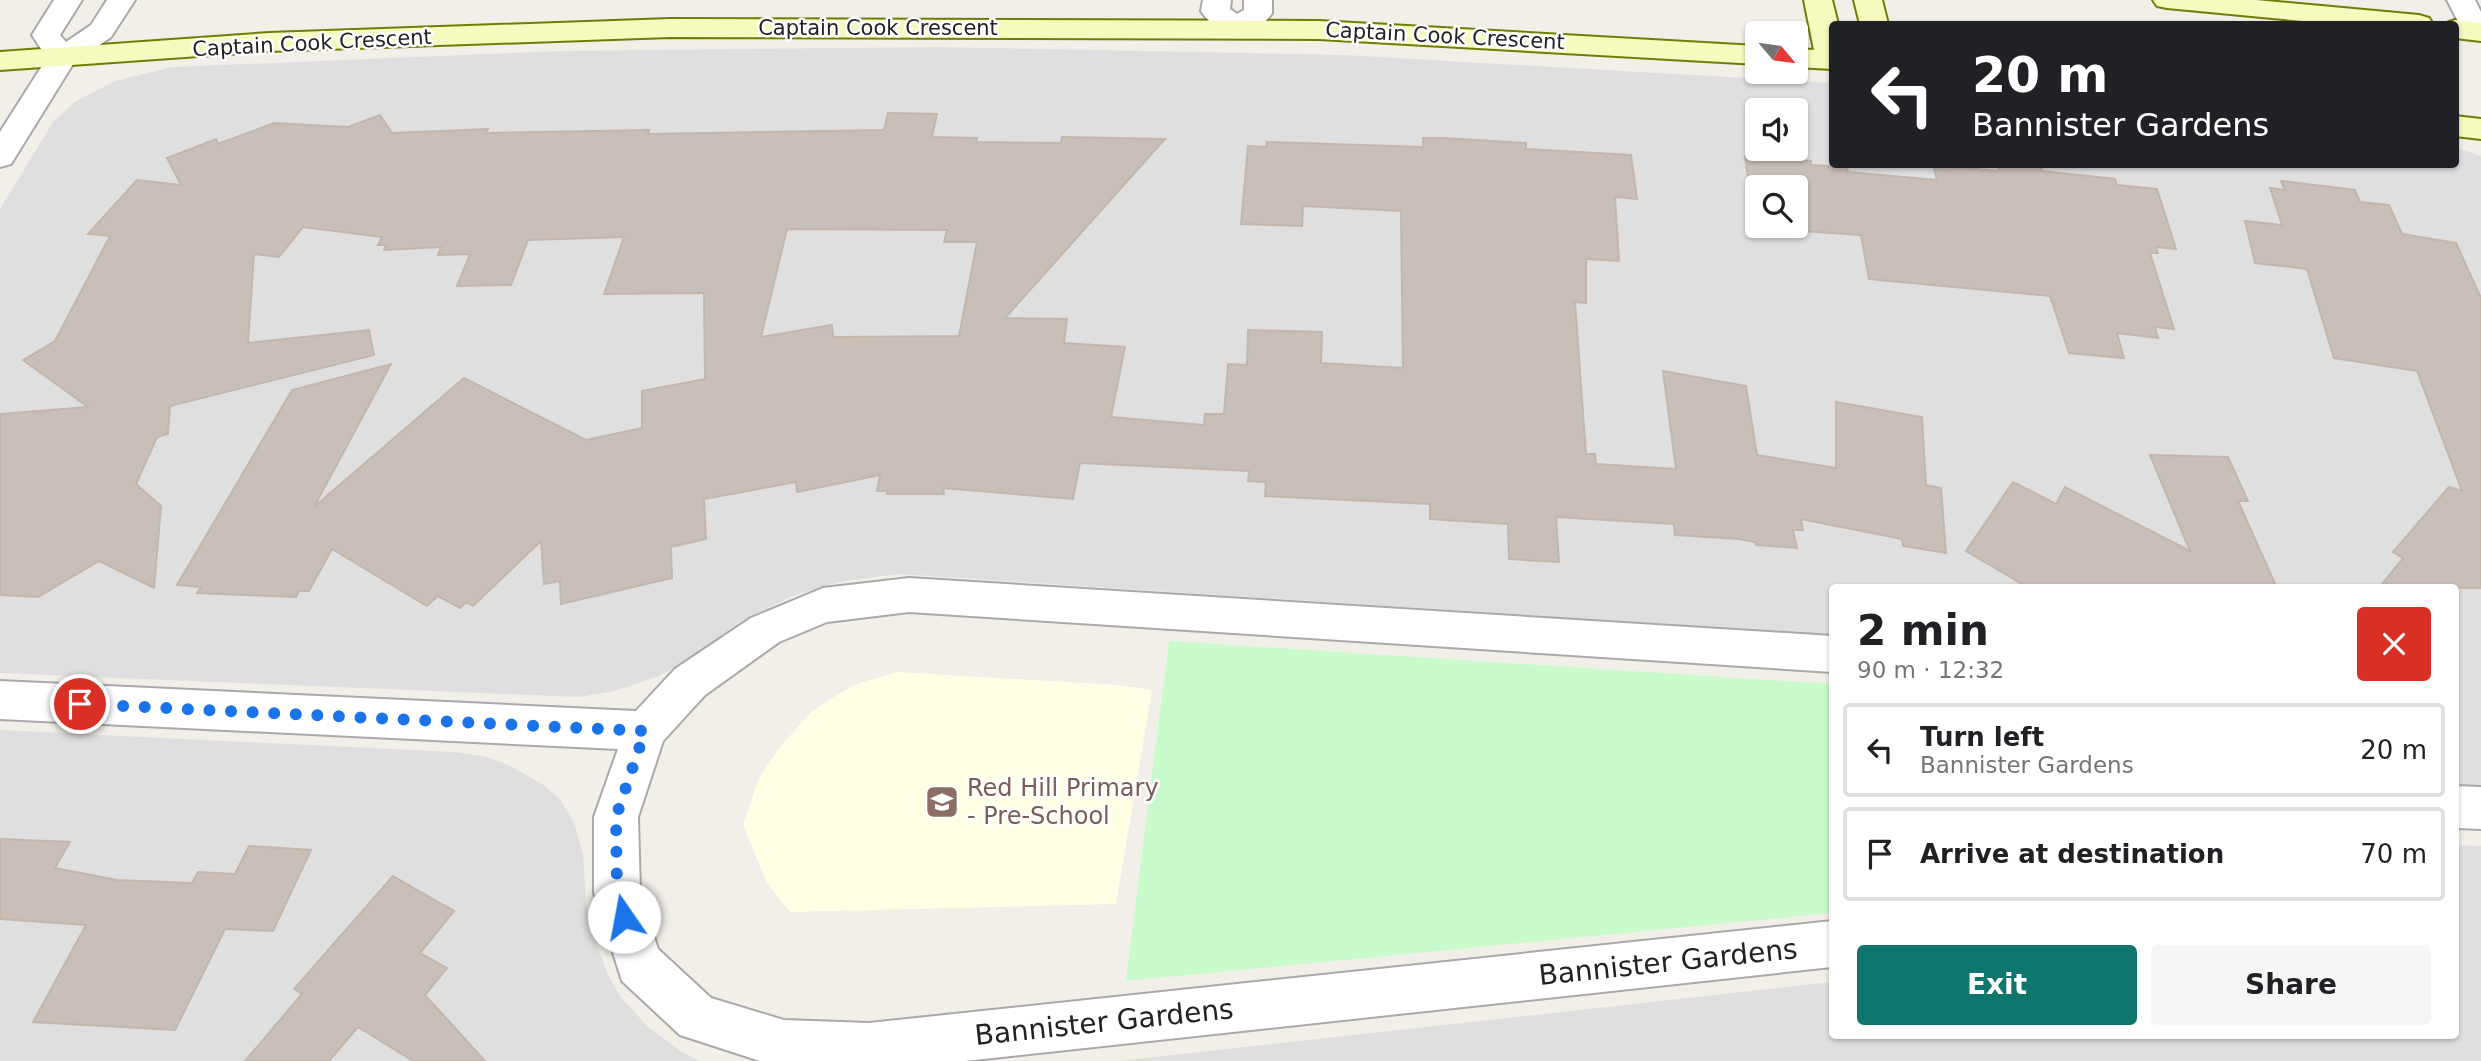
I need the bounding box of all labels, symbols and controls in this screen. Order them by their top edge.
street label: Captain Cook Crescent [758,16,998,40]
street label: Captain Cook Crescent [1325,18,1565,54]
north arrow [1745,21,1808,84]
map controls [1745,21,1808,238]
street label: Captain Cook Crescent [192,25,432,61]
text: 20 m [1972,47,2108,104]
icon: left [1857,49,1948,140]
button: sound [1745,98,1808,161]
text: Bannister Gardens [1972,106,2269,144]
button: search [1745,175,1808,238]
text: 2 min [1857,606,1989,655]
button: close [2357,607,2431,681]
text: 90 m · 12:32 [1857,657,2004,683]
pin [50,674,110,734]
icon: arrive [61,685,99,723]
text: Turn left [1920,722,2044,752]
icon: left [1861,731,1899,769]
text: 20 m [2360,735,2427,765]
text: Bannister Gardens [1920,752,2134,778]
place label: Red Hill Primary - Pre-School [967,774,1159,830]
school or university icon: Red Hill Primary - Pre-School [923,783,961,821]
icon: arrive [1861,835,1899,873]
text: Arrive at destination [1920,839,2224,869]
text: 70 m [2360,839,2427,869]
position arrow [587,880,661,954]
street label: Bannister Gardens [1537,932,1799,992]
button: Exit [1857,945,2137,1025]
button: Share [2151,945,2431,1025]
street label: Bannister Gardens [973,992,1235,1052]

